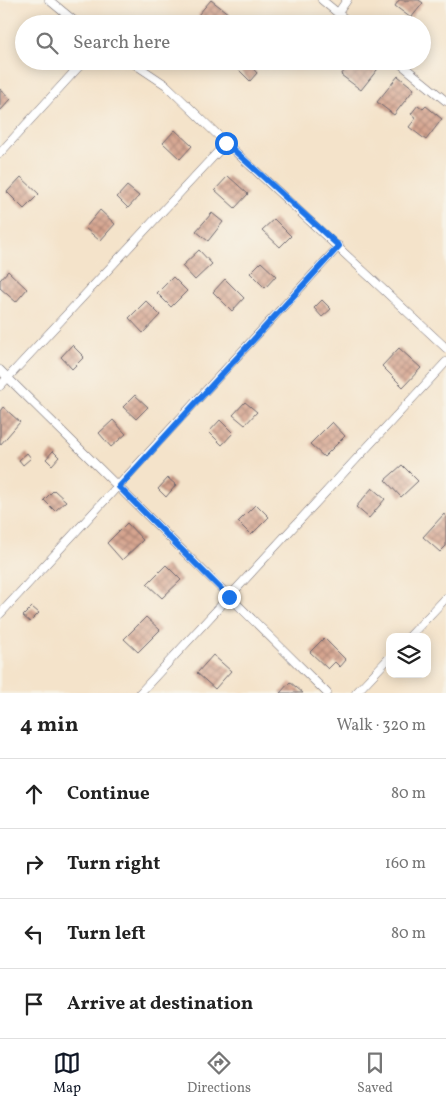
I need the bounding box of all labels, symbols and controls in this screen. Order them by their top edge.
search box [15,15,431,70]
icon: search [33,29,61,57]
text: Search here [73,30,170,56]
route start [215,132,238,155]
route end [218,586,241,609]
map controls [386,633,431,678]
button: layers [386,633,431,678]
text: 4 min [20,711,79,740]
text: Walk · 320 m [336,715,426,737]
icon: ahead [20,780,48,808]
text: Continue [67,781,150,807]
text: 80 m [391,783,426,805]
icon: right [20,850,48,878]
text: Turn right [67,851,160,877]
text: 160 m [385,853,426,875]
icon: left [20,920,48,948]
text: Turn left [67,921,146,947]
text: 80 m [391,923,426,945]
icon: arrive [20,990,48,1018]
text: Arrive at destination [67,991,253,1017]
tab: Map [53,1049,81,1098]
tab: Directions [187,1049,251,1098]
tab: Saved [357,1049,393,1098]

